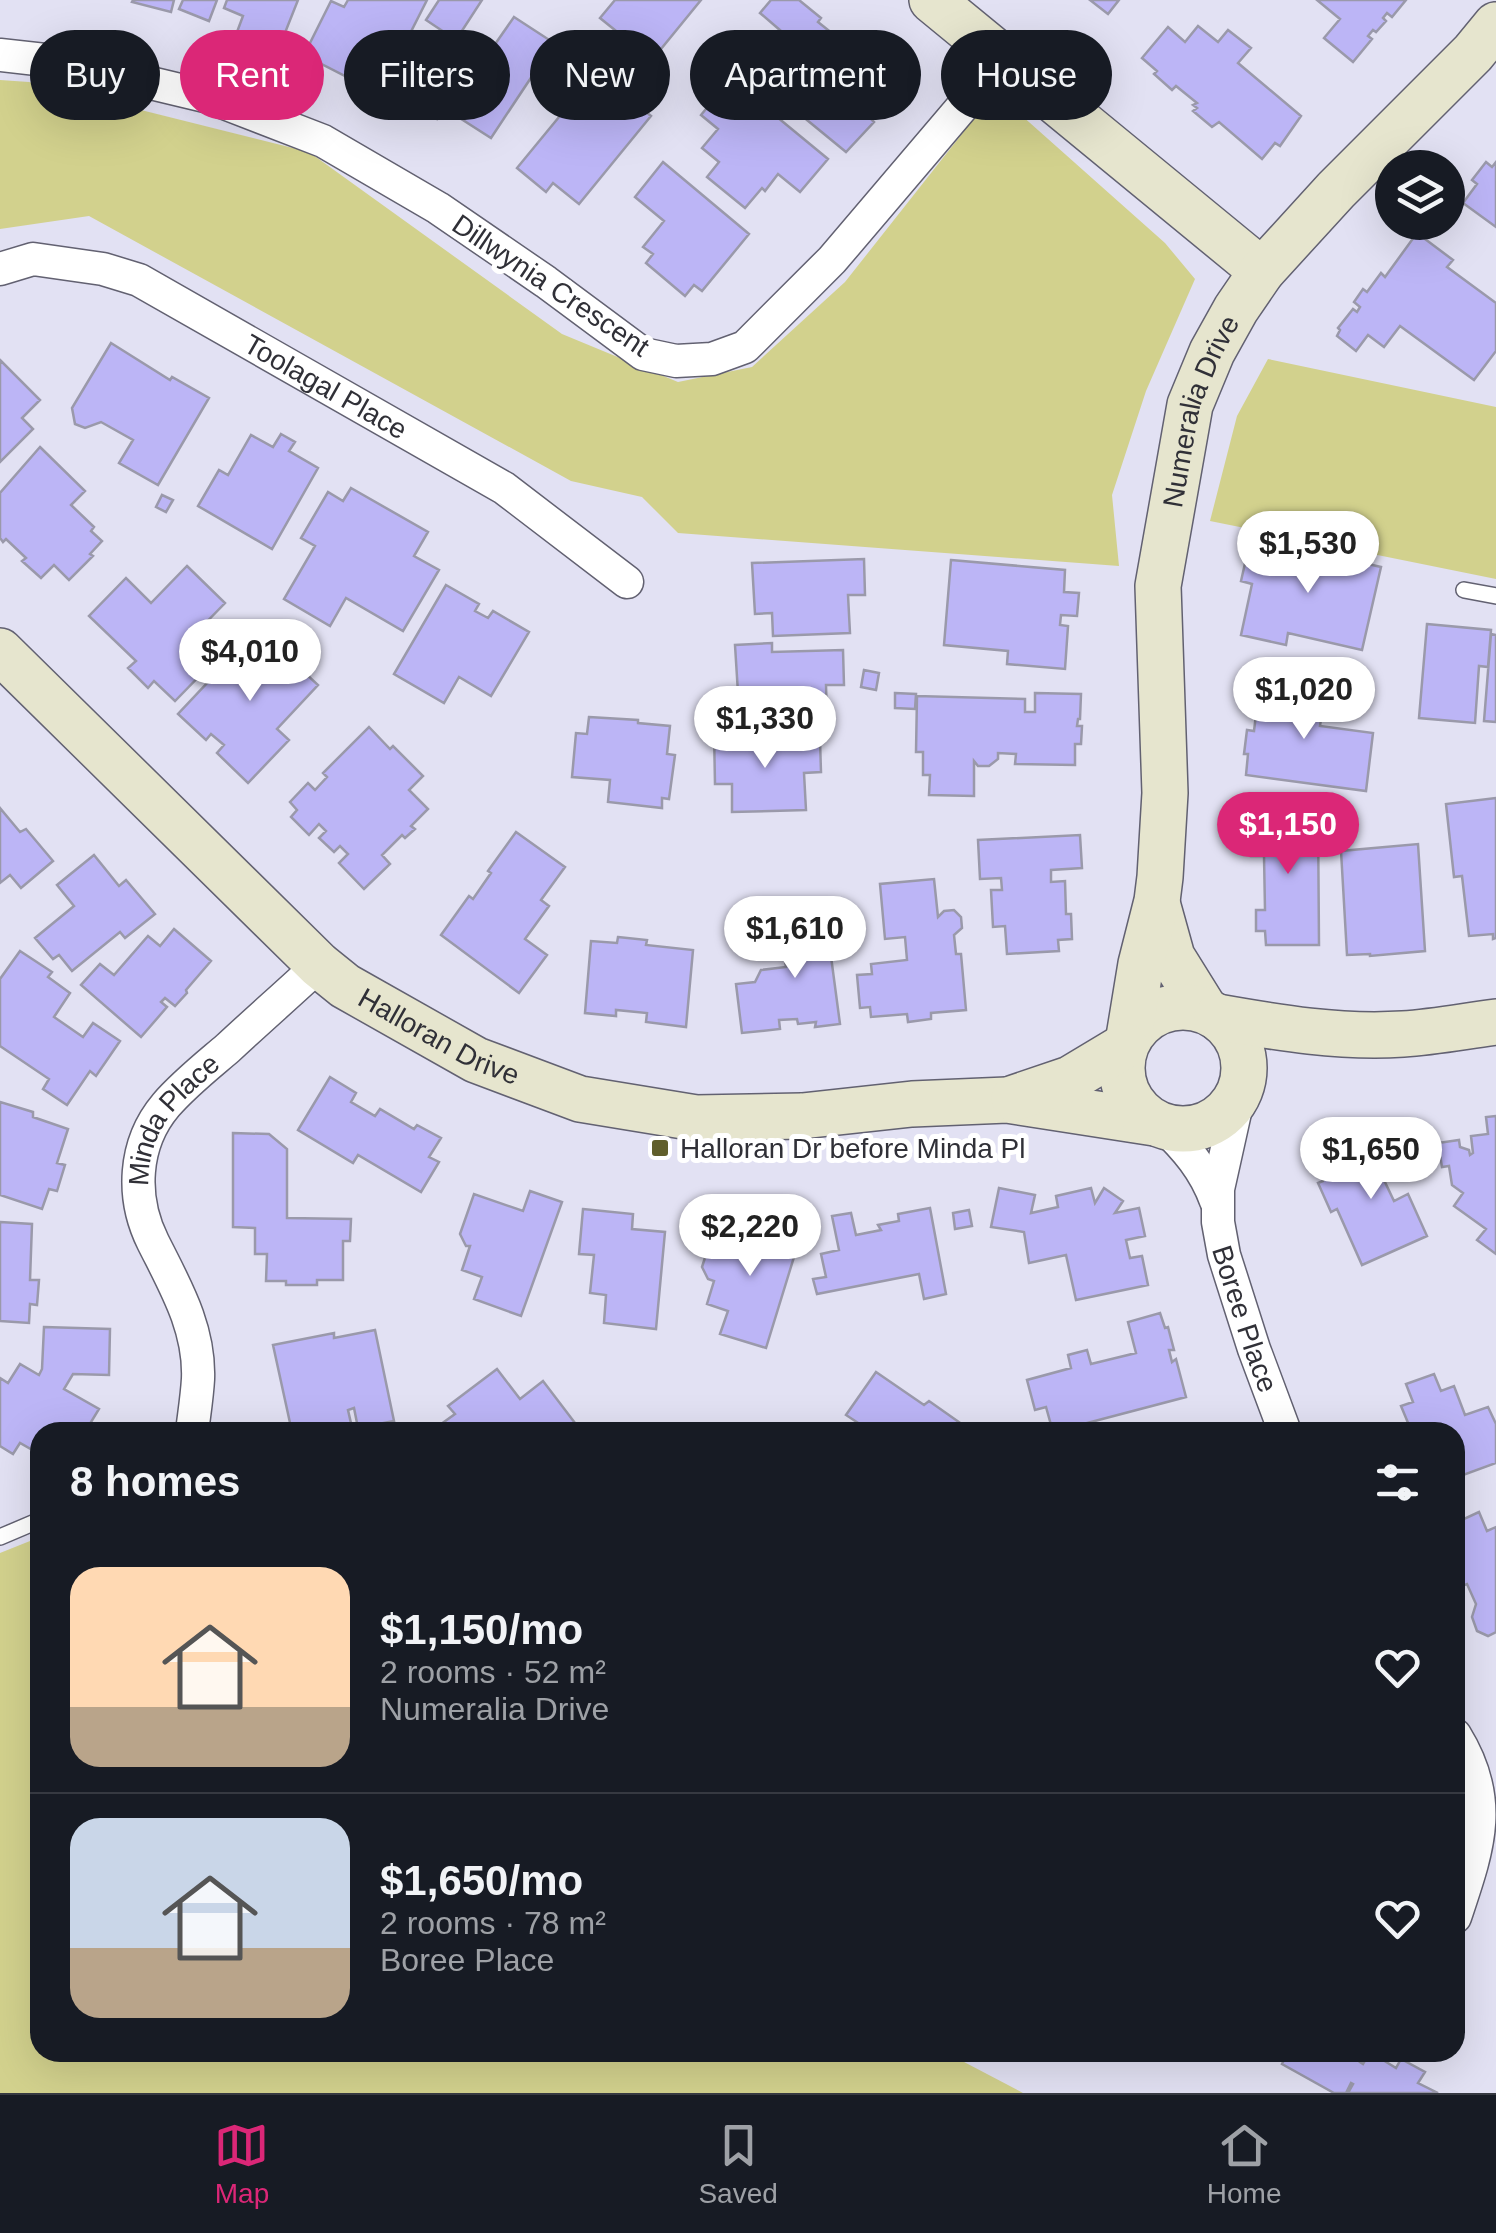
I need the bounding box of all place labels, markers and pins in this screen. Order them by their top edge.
pin: $1,530 [1227,511,1389,596]
pin: $4,010 [169,619,331,704]
pin: $1,020 [1223,657,1385,742]
pin: $1,330 [684,686,846,771]
pin: $1,150 [1207,792,1369,877]
pin: $1,610 [714,896,876,981]
pin: $1,650 [1290,1117,1452,1202]
place label: Halloran Dr before Minda Pl [680,1133,1026,1164]
marker: Halloran Dr before Minda Pl [649,1137,671,1159]
pin: $2,220 [669,1194,831,1279]

